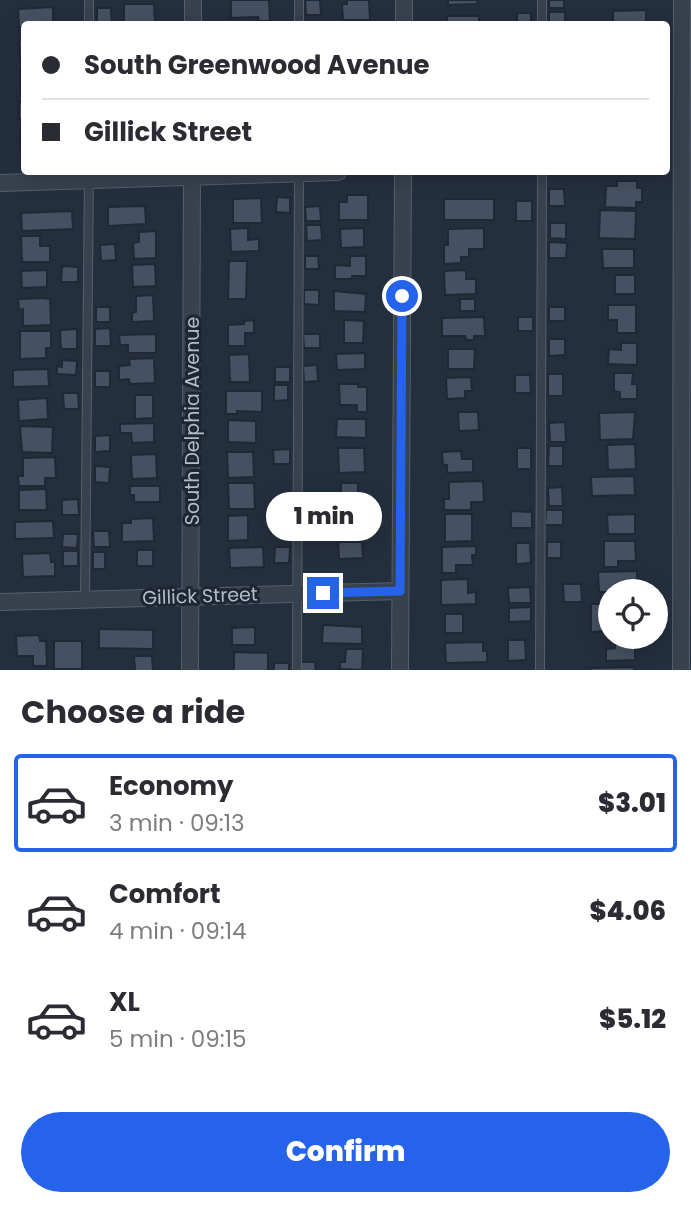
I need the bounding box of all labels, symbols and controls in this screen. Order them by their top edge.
text: South Greenwood Avenue [84,47,430,83]
text: Gillick Street [84,114,252,150]
route start [386,280,418,312]
street label: South Delphia Avenue [179,317,206,525]
callout: 1 min [265,491,381,540]
text: 1 min [294,500,354,532]
route end [307,577,339,609]
map controls [598,579,668,649]
button: locate [598,579,668,649]
street label: Gillick Street [142,580,258,612]
text: Choose a ride [21,689,245,734]
text: Economy [109,768,233,804]
icon: car [25,772,88,835]
text: $3.01 [598,785,666,821]
text: 3 min · 09:13 [109,807,245,839]
text: Comfort [109,876,221,912]
icon: car [25,880,88,943]
text: $4.06 [589,893,666,929]
text: 4 min · 09:14 [109,915,247,947]
text: XL [109,984,140,1020]
icon: car [25,988,88,1051]
text: $5.12 [599,1001,666,1037]
text: 5 min · 09:15 [109,1023,246,1055]
button: Confirm [21,1112,670,1192]

